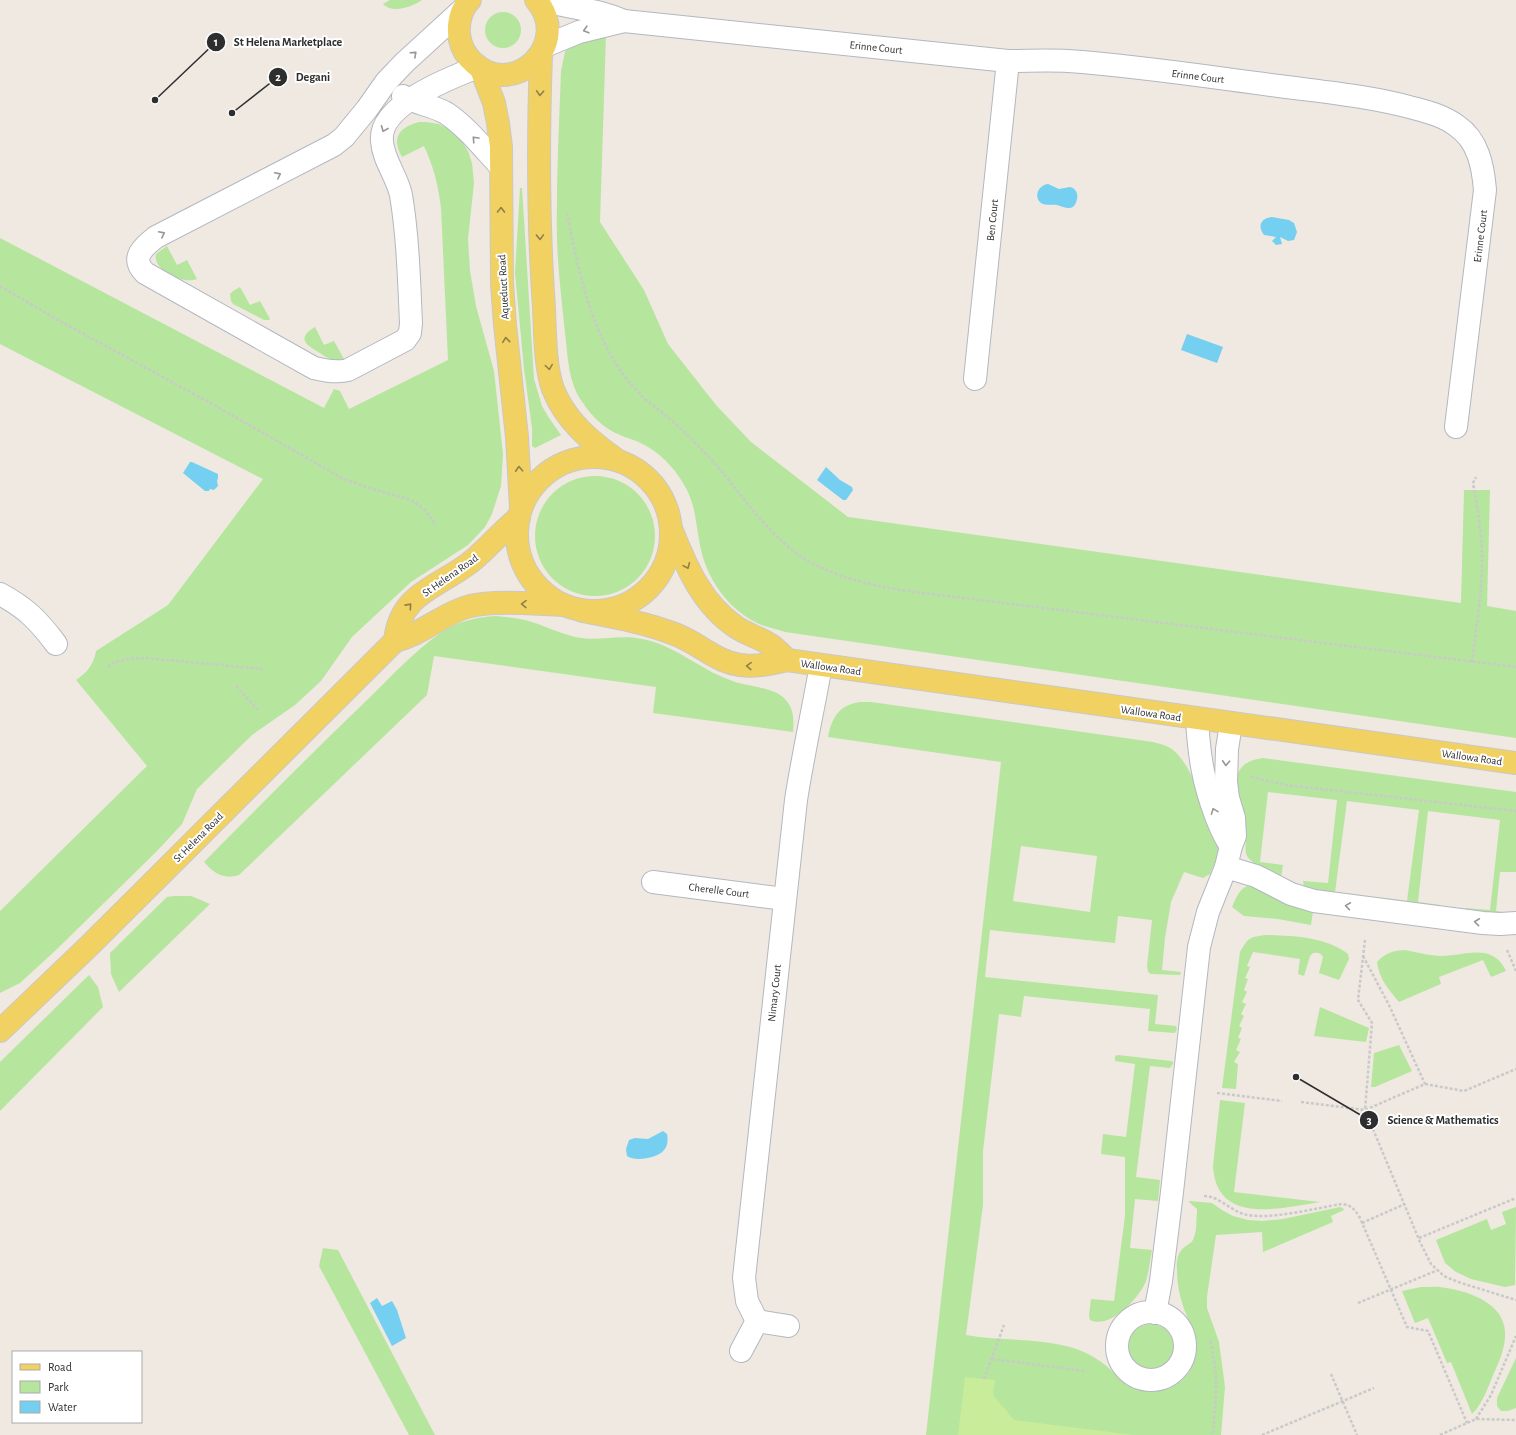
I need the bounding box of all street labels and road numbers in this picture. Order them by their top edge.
street label: Erinne Court [849,39,903,56]
street label: Erinne Court [1171,68,1225,85]
street label: Ben Court [985,198,1000,241]
street label: Erinne Court [1472,209,1489,263]
street label: Aqueduct Road [496,254,511,320]
street label: St Helena Road [420,552,480,599]
street label: Wallowa Road [800,658,862,677]
street label: Wallowa Road [1120,704,1182,723]
street label: Wallowa Road [1441,748,1503,767]
street label: St Helena Road [171,810,225,864]
street label: Cherelle Court [688,881,750,900]
street label: Nimary Court [766,963,783,1022]

